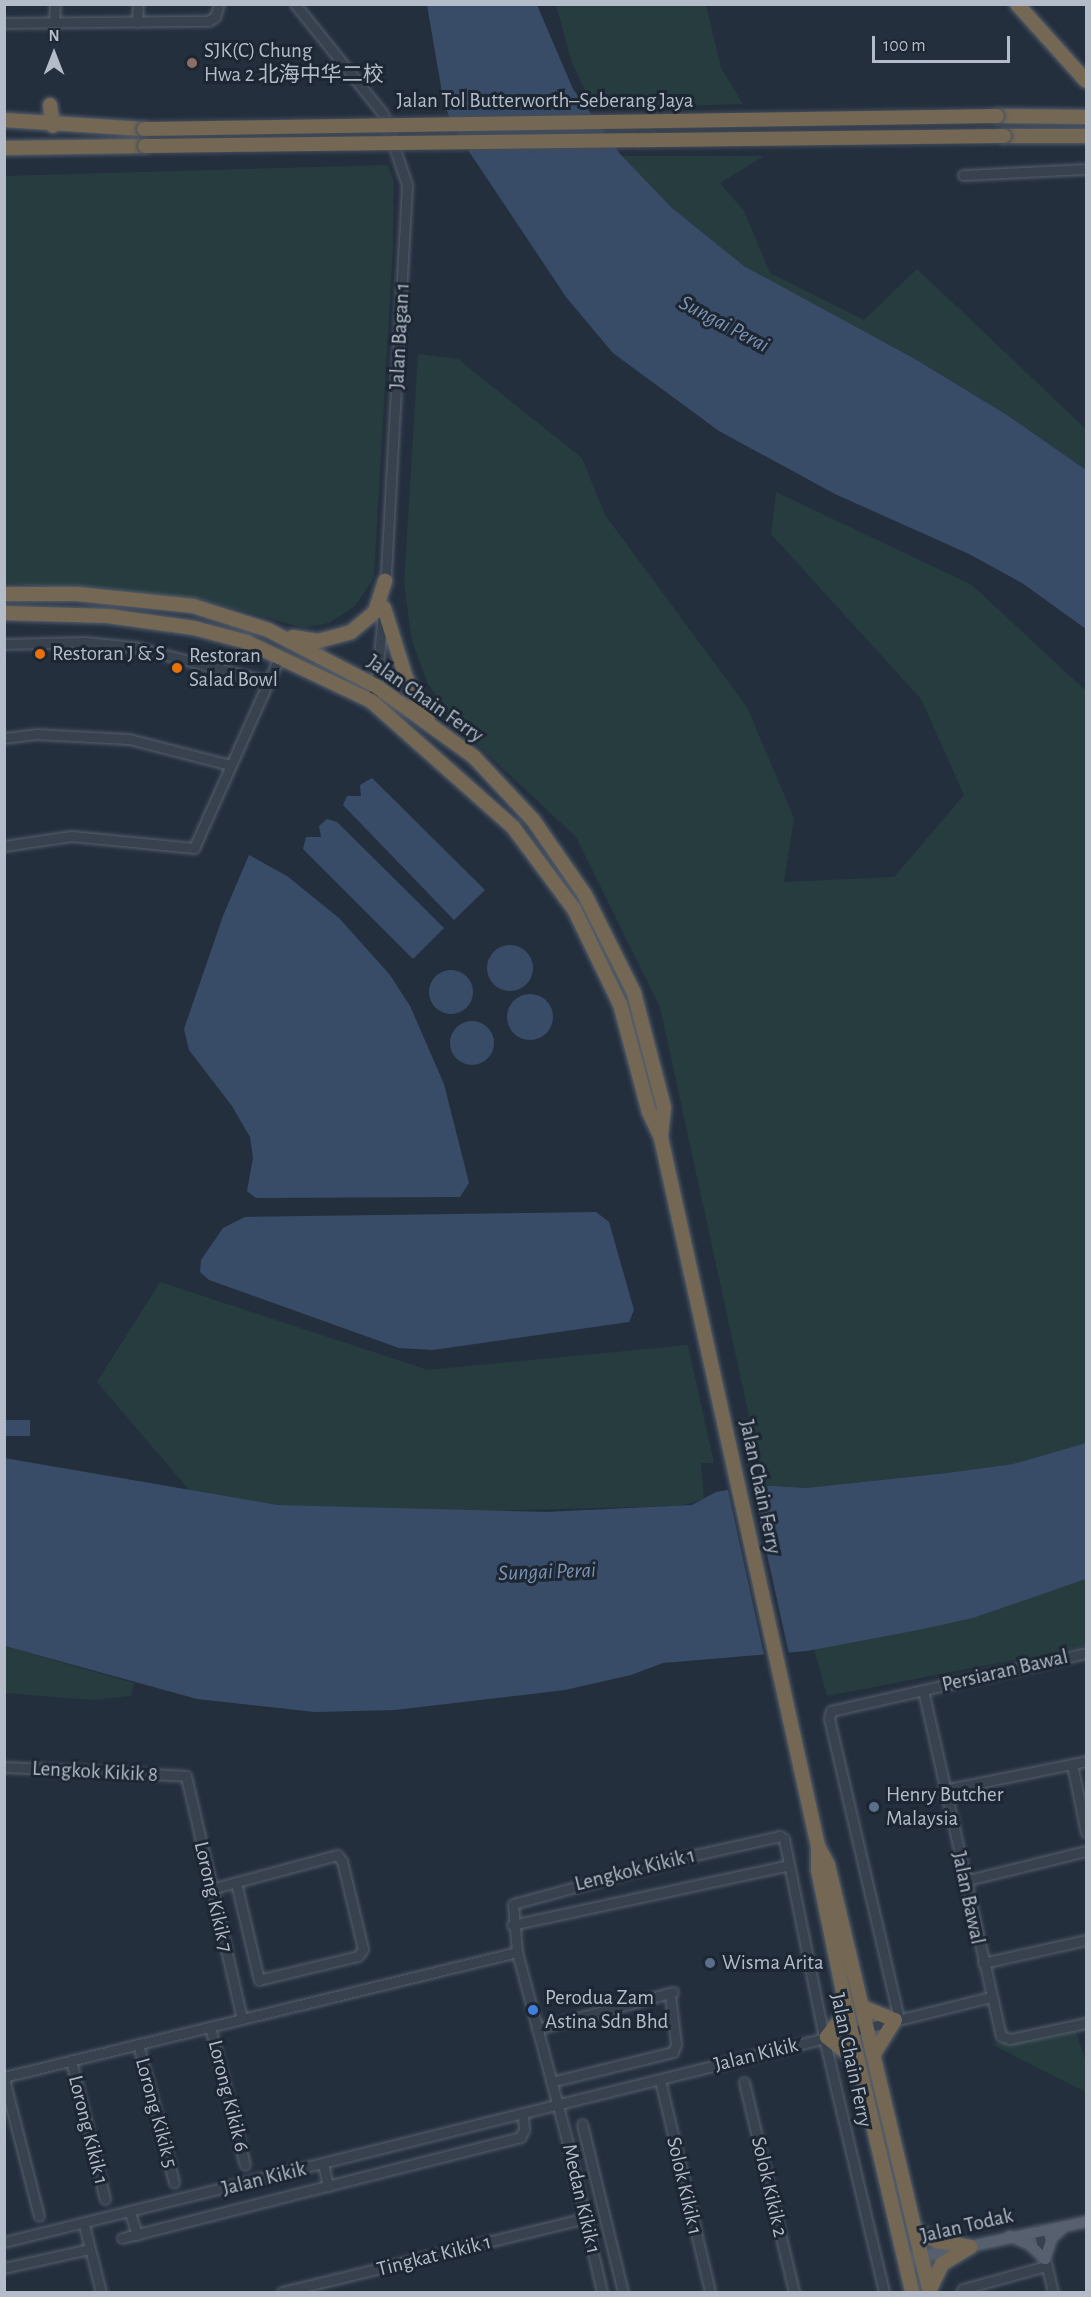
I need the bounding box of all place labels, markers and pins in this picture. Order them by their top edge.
place label: SJK(C) Chung Hwa 2 北海中华二校 [204,38,384,88]
marker: SJK(C) Chung Hwa 2 北海中华二校 [185,56,199,70]
place label: Restoran J & S [52,641,165,667]
place label: Restoran Salad Bowl [189,643,278,693]
marker: Restoran J & S [33,647,47,661]
marker: Restoran Salad Bowl [170,661,184,675]
place label: Henry Butcher Malaysia [886,1782,1004,1832]
marker: Henry Butcher Malaysia [867,1800,881,1814]
place label: Wisma Arita [722,1950,824,1976]
marker: Wisma Arita [703,1956,717,1970]
place label: Perodua Zam Astina Sdn Bhd [545,1985,668,2035]
marker: Perodua Zam Astina Sdn Bhd [526,2003,540,2017]

